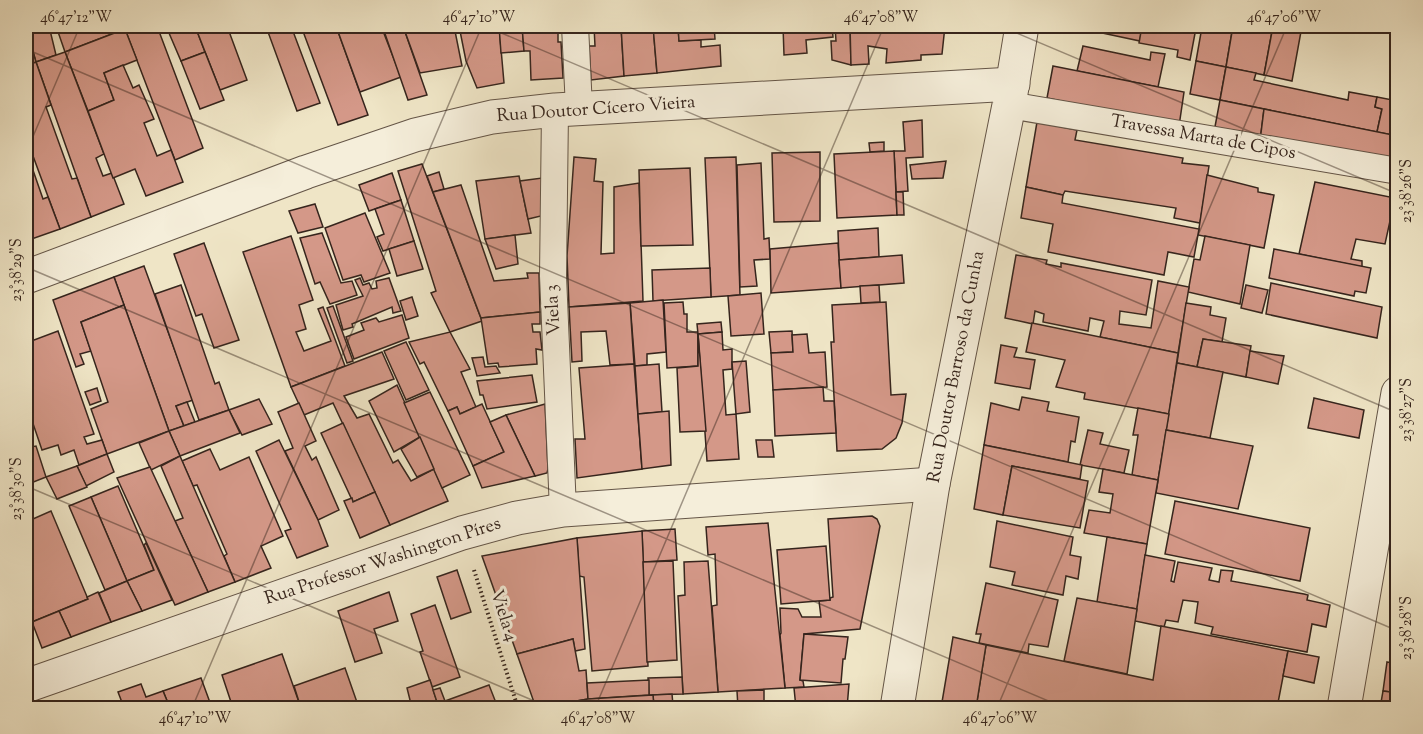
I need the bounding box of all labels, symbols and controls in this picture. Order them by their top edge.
text: 46°47'12"W [40,8,112,29]
text: 46°47'10"W [443,8,516,29]
text: 46°47'08"W [844,8,919,29]
text: 46°47'06"W [1247,8,1322,29]
street label: Rua Doutor Cícero Vieira [496,90,696,130]
street label: Travessa Marta de Cipos [1108,109,1298,167]
text: 23°38'26"S [1397,159,1418,223]
text: 23°38'29"S [7,238,28,302]
street label: Rua Doutor Barroso da Cunha [922,249,992,485]
street label: Viela 3 [540,284,568,336]
text: 23°38'27"S [1397,378,1418,442]
text: 23°38'30"S [7,457,28,521]
street label: Rua Professor Washington Píres [261,511,505,613]
street label: Viela 4 [482,587,524,645]
text: 23°38'28"S [1397,596,1418,660]
text: 46°47'10"W [159,709,232,730]
text: 46°47'08"W [561,709,636,730]
text: 46°47'06"W [963,709,1038,730]

